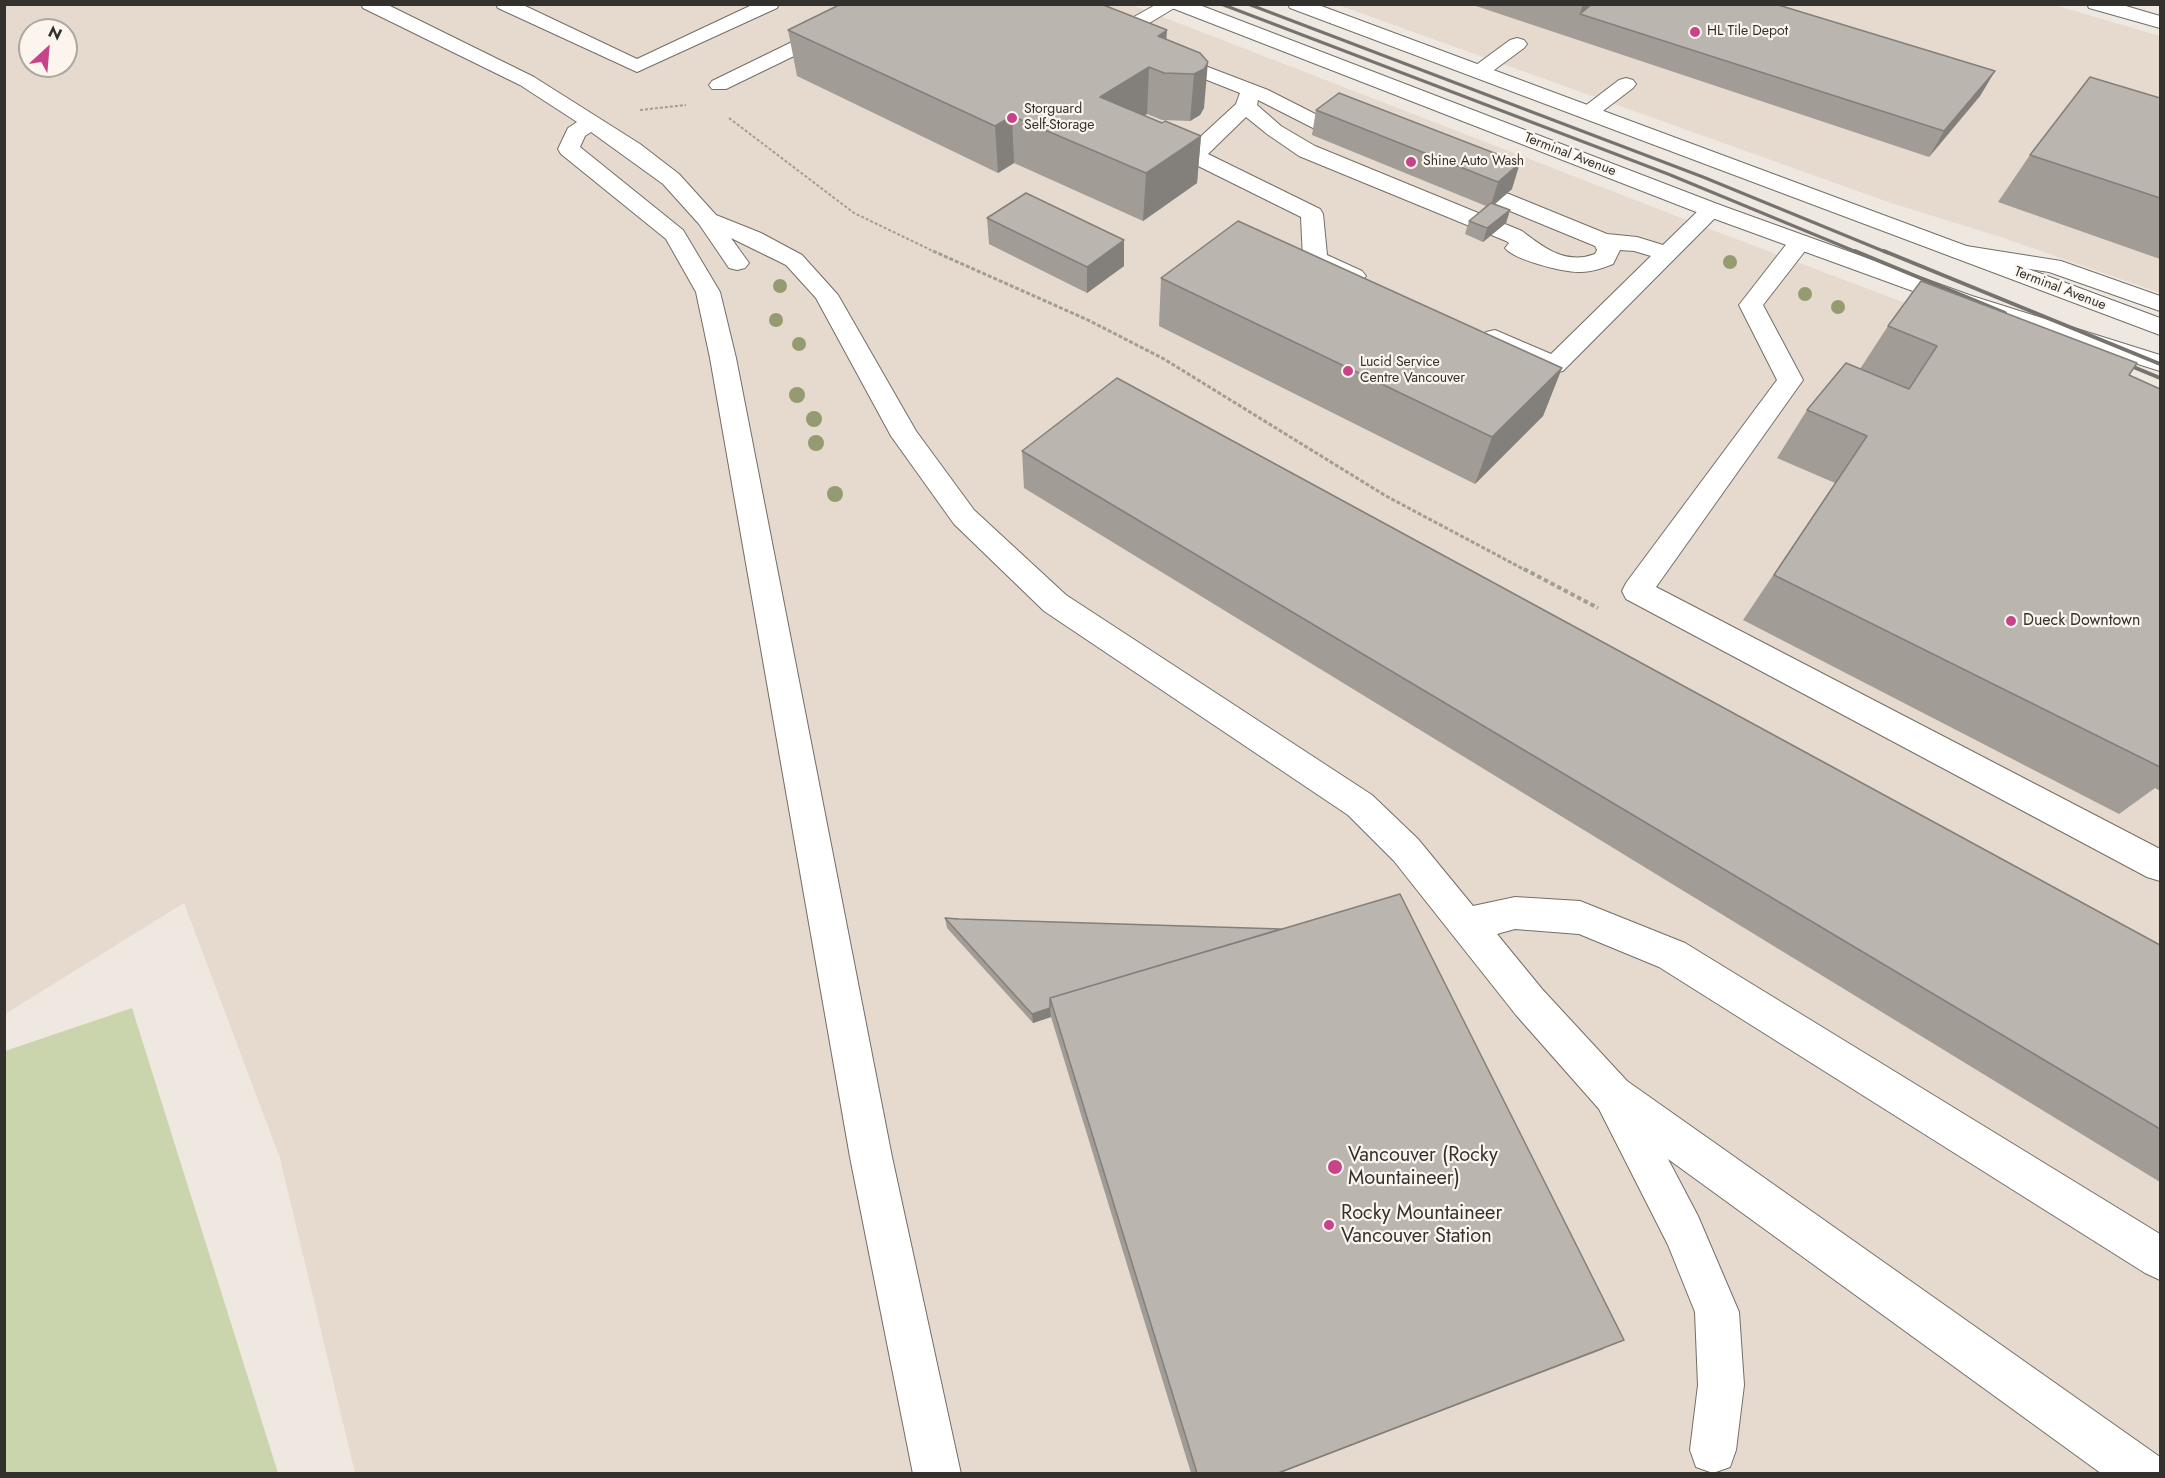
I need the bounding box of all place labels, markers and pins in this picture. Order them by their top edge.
place label: HL Tile Depot [1707,24,1788,40]
marker: HL Tile Depot [1688,25,1702,39]
place label: Storguard Self-Storage [1024,102,1094,134]
marker: Storguard Self-Storage [1005,111,1019,125]
place label: Shine Auto Wash [1423,154,1524,170]
marker: Shine Auto Wash [1404,155,1418,169]
place label: Lucid Service Centre Vancouver [1360,355,1465,388]
marker: Lucid Service Centre Vancouver [1341,364,1355,378]
place label: Dueck Downtown [2023,611,2140,631]
marker: Dueck Downtown [2004,614,2018,628]
place label: Vancouver (Rocky Mountaineer) [1348,1144,1498,1191]
marker: Vancouver (Rocky Mountaineer) [1326,1158,1344,1176]
place label: Rocky Mountaineer Vancouver Station [1341,1202,1502,1249]
marker: Rocky Mountaineer Vancouver Station [1322,1218,1336,1232]

